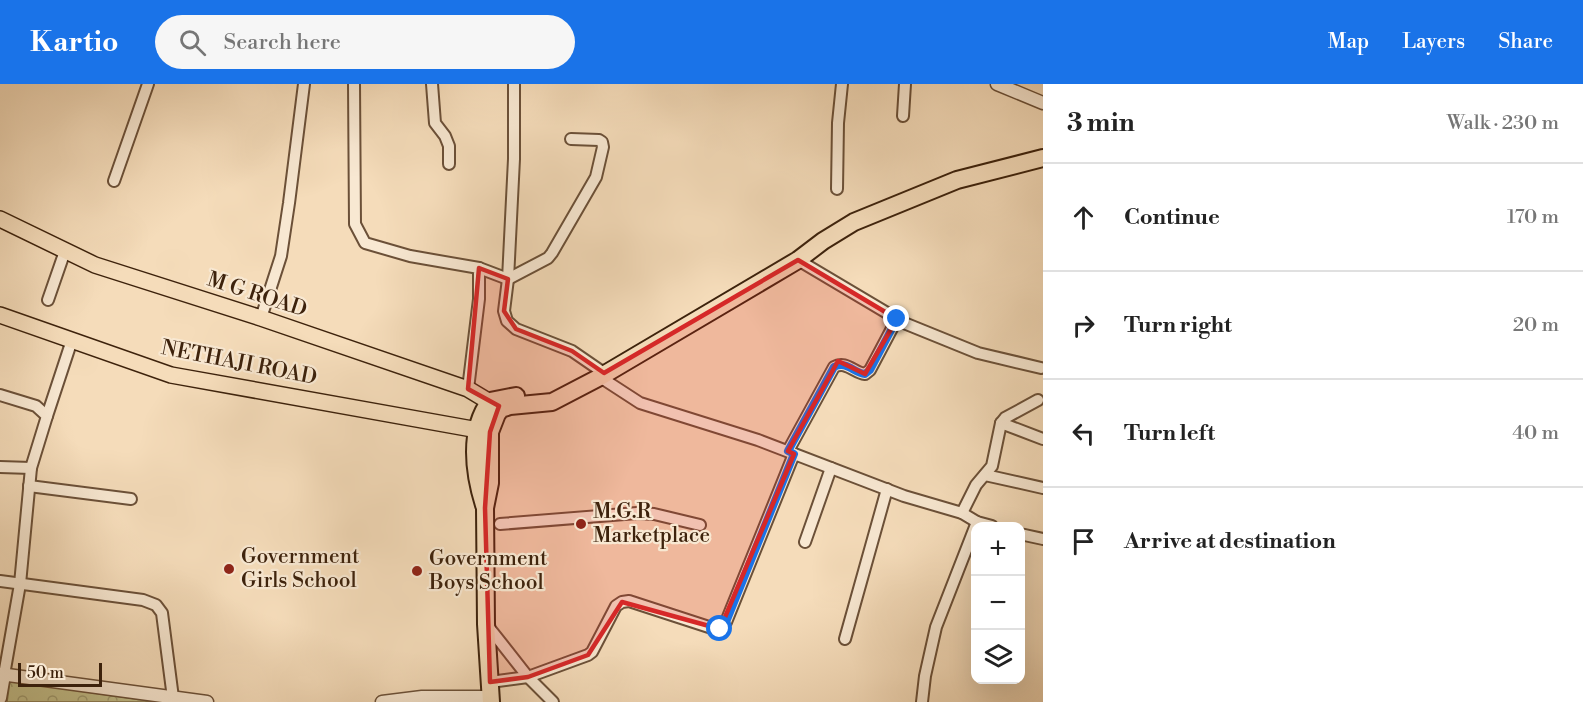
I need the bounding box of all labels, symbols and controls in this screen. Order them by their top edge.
search box [155,15,575,69]
text: Kartio [30,25,119,60]
icon: search [176,26,209,59]
text: Search here [224,29,341,56]
text: Map [1328,29,1369,55]
text: Layers [1402,29,1465,55]
text: Share [1498,29,1553,55]
text: 3 min [1067,107,1135,139]
text: Walk · 230 m [1447,111,1559,136]
icon: ahead [1067,201,1100,234]
text: Continue [1124,204,1220,231]
text: 170 m [1507,205,1559,230]
street label: M G ROAD [204,267,310,323]
route end [883,305,909,331]
icon: right [1067,309,1100,342]
text: Turn right [1124,312,1232,339]
text: 20 m [1513,313,1559,338]
street label: NETHAJI ROAD [159,335,319,391]
icon: left [1067,417,1100,450]
text: Turn left [1124,420,1215,447]
text: 40 m [1512,421,1559,446]
place label: M.G.R Marketplace [593,499,710,549]
marker: M.G.R Marketplace [574,517,588,531]
map controls [971,522,1025,684]
button: + [971,522,1025,576]
icon: arrive [1067,525,1100,558]
text: Arrive at destination [1124,528,1336,555]
place label: Government Girls School [241,544,360,594]
place label: Government Boys School [428,546,548,596]
marker: Government Girls School [222,562,236,576]
marker: Government Boys School [410,564,424,578]
button: − [971,576,1025,630]
route start [706,615,732,641]
button: layers [971,630,1025,684]
scale bar [18,660,102,688]
text: 50 m [27,663,64,683]

